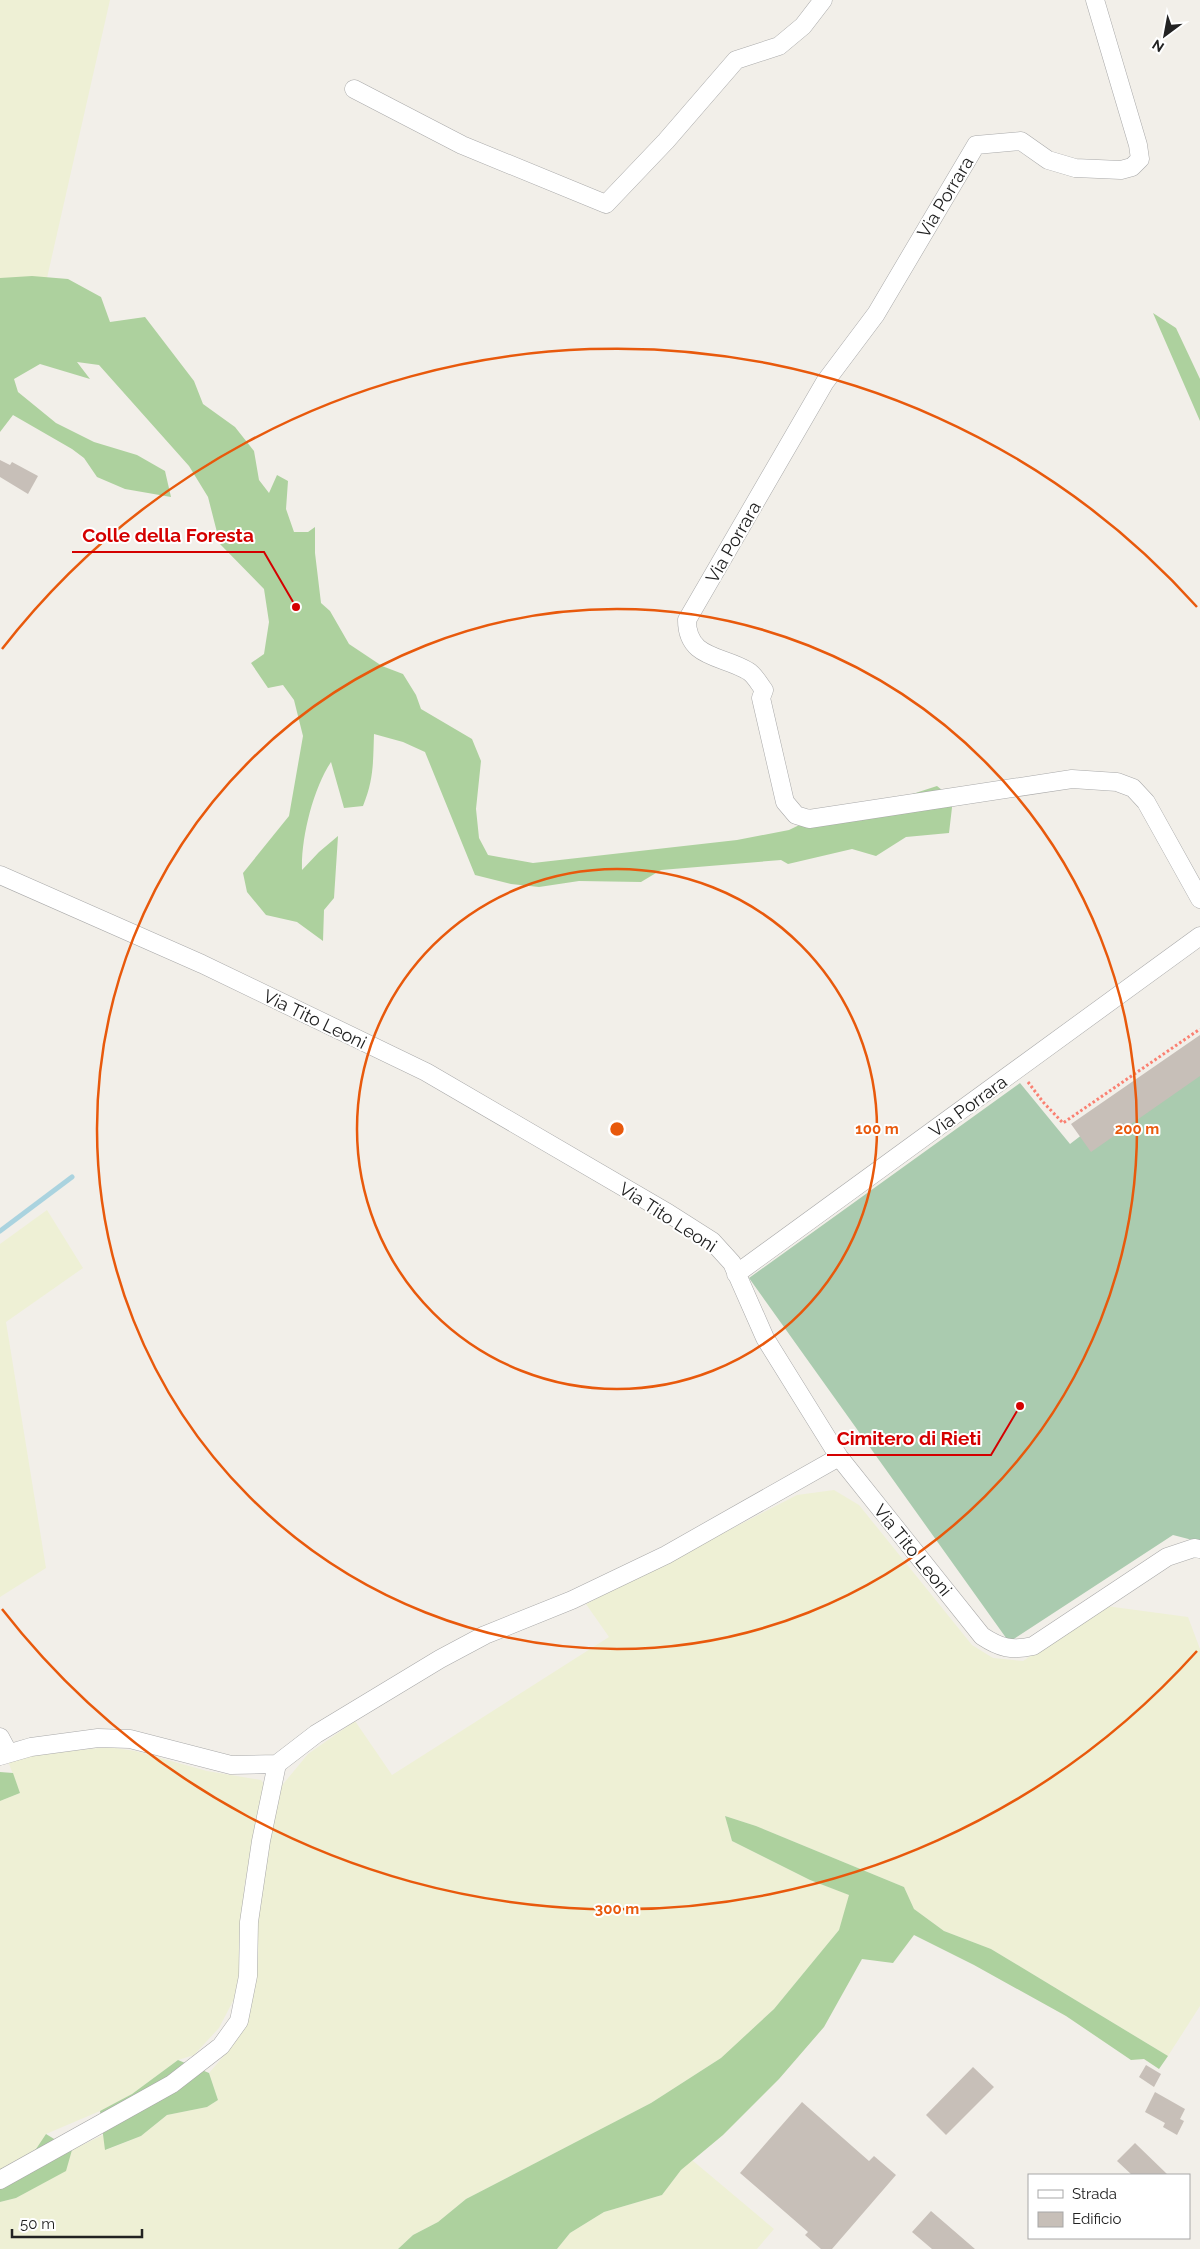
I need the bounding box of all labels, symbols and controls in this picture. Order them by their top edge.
north arrow [1140,10,1190,60]
text: N [1149,36,1167,56]
street label: Via Porrara [913,153,977,241]
street label: Via Porrara [701,497,765,587]
callout: Colle della Foresta [72,518,264,552]
text: Colle della Foresta [82,524,254,546]
street label: Via Tito Leoni [260,985,370,1053]
street label: Via Porrara [925,1071,1011,1141]
centre of rings [608,1120,626,1138]
text: 100 m [855,1120,899,1138]
text: 200 m [1115,1120,1159,1138]
street label: Via Tito Leoni [615,1178,721,1256]
callout: Cimitero di Rieti [827,1421,991,1455]
text: Cimitero di Rieti [837,1427,981,1449]
street label: Via Tito Leoni [870,1500,956,1600]
text: 300 m [595,1900,639,1918]
legend [1028,2174,1190,2239]
text: Strada [1072,2185,1117,2203]
scale bar [12,2206,142,2238]
text: Edificio [1072,2210,1122,2228]
text: 50 m [20,2215,55,2233]

